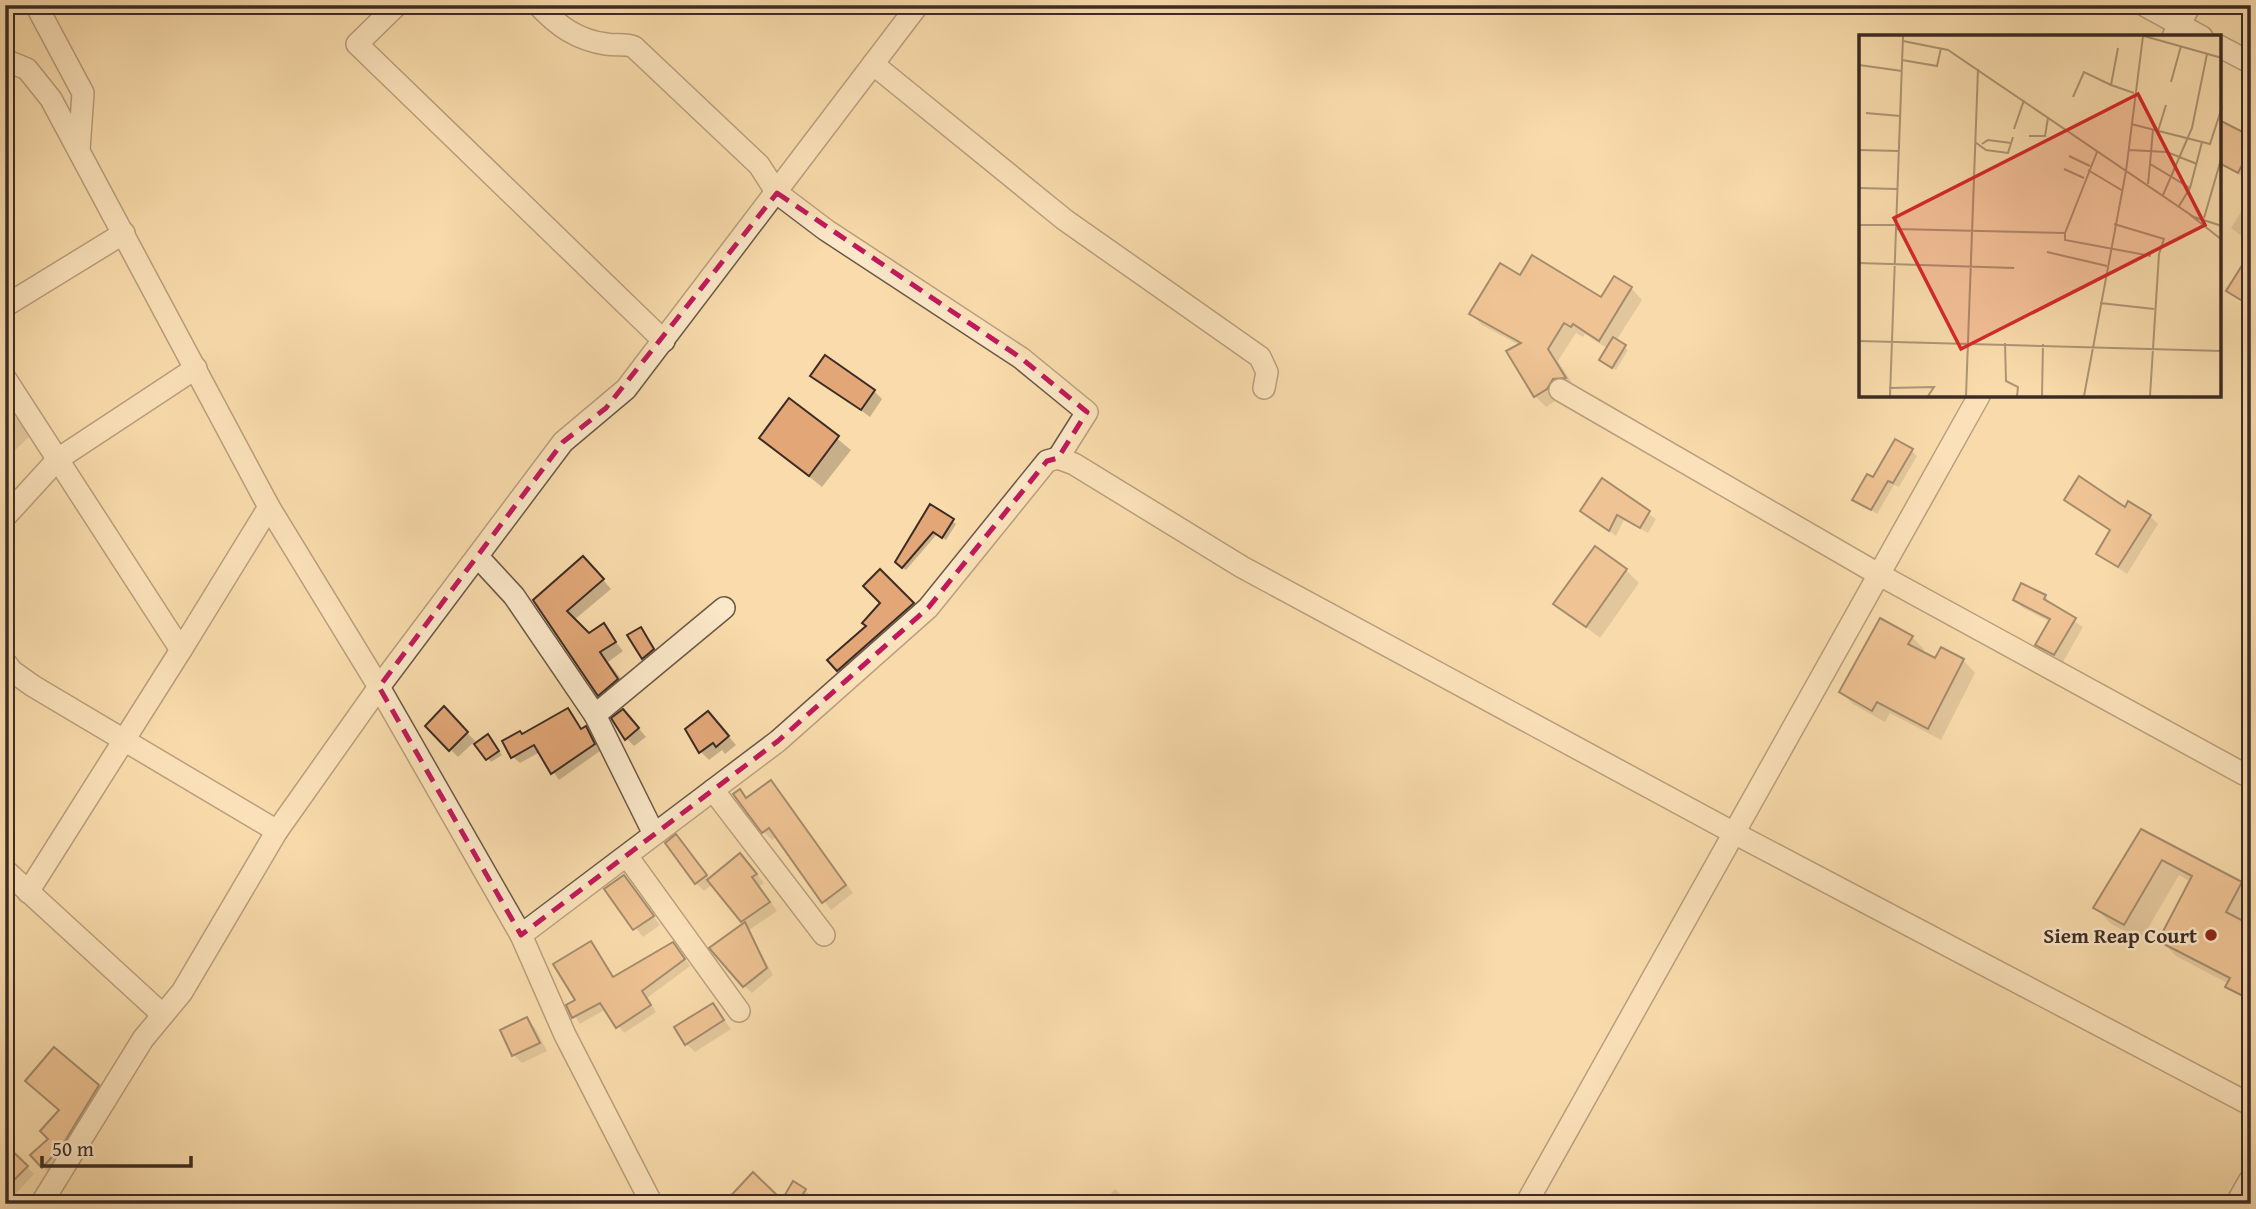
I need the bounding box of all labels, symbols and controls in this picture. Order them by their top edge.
inset map [1859,35,2221,397]
place label: Siem Reap Court [2043,920,2197,951]
marker: Siem Reap Court [2203,927,2219,943]
scale bar [42,1125,191,1169]
text: 50 m [52,1133,94,1164]

